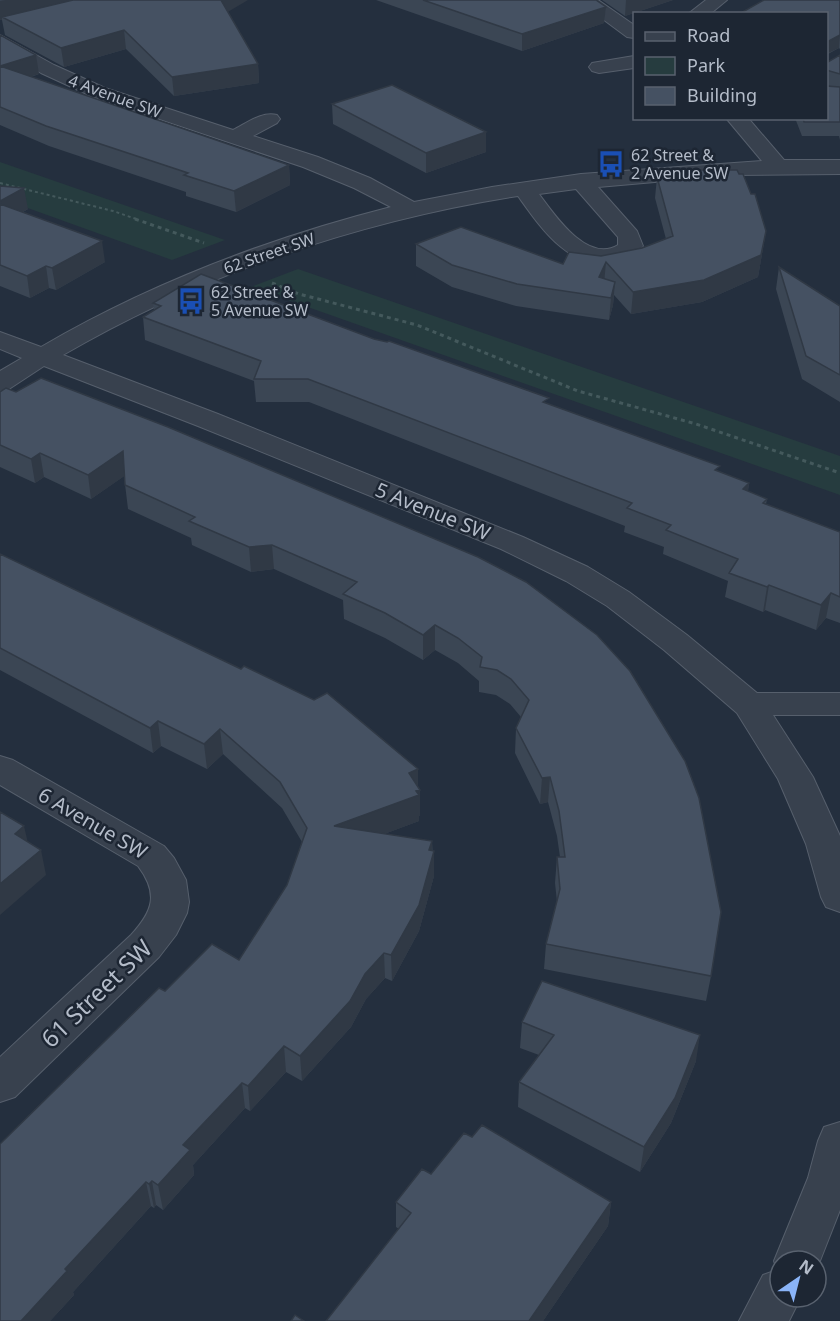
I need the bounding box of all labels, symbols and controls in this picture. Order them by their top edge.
legend [633,12,828,120]
text: Road [687,23,730,47]
text: Park [687,53,725,77]
street label: 4 Avenue SW [66,69,165,123]
text: Building [687,83,757,107]
place label: 62 Street & 2 Avenue SW [631,144,728,184]
bus stop icon: 62 Street & 2 Avenue SW [596,149,626,179]
street label: 62 Street SW [221,227,318,279]
place label: 62 Street & 5 Avenue SW [211,281,308,321]
bus stop icon: 62 Street & 5 Avenue SW [176,286,206,316]
street label: 5 Avenue SW [372,476,495,546]
street label: 6 Avenue SW [34,781,153,865]
street label: 61 Street SW [33,931,159,1054]
north arrow [768,1249,828,1309]
text: N [795,1254,818,1279]

